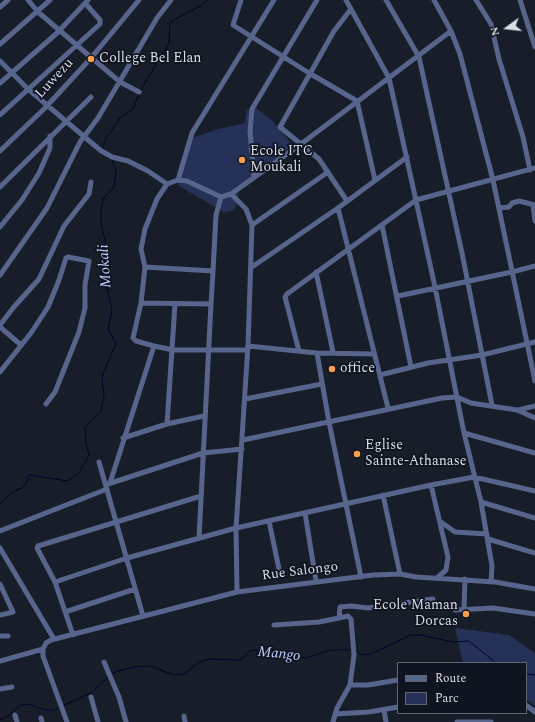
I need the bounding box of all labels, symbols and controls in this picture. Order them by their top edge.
north arrow [487,8,527,48]
text: N [486,25,504,38]
place label: College Bel Elan [99,51,201,67]
marker: College Bel Elan [86,54,96,64]
street label: Luwezu [32,55,78,103]
place label: Ecole ITC Moukali [250,144,313,176]
marker: Ecole ITC Moukali [237,155,247,165]
water label: Mokali [95,243,117,289]
place label: office [340,361,375,377]
marker: office [327,364,337,374]
place label: Eglise Sainte-Athanase [365,438,466,470]
marker: Eglise Sainte-Athanase [352,449,362,459]
street label: Rue Salongo [261,559,339,585]
place label: Ecole Maman Dorcas [373,598,458,630]
marker: Ecole Maman Dorcas [461,609,471,619]
water label: Mango [257,644,301,666]
legend [397,662,527,714]
text: Route [435,669,466,688]
text: Parc [435,689,459,708]

